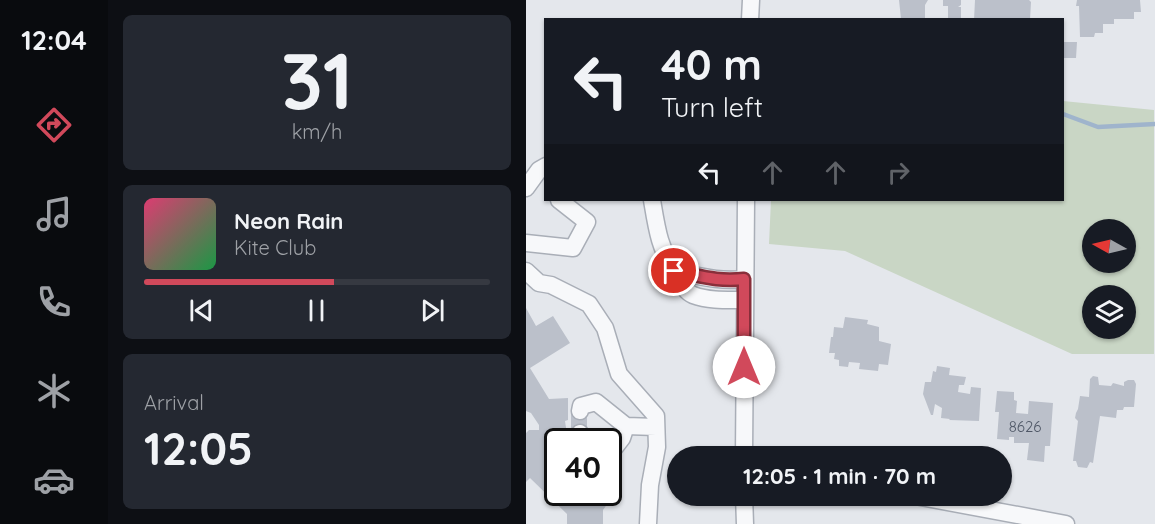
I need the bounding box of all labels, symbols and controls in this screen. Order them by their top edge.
text: 12:04 [21,23,87,57]
text: 31 [281,31,353,129]
text: 40 m [661,38,762,91]
icon: left [562,42,640,120]
text: Turn left [661,90,763,124]
icon: directions [33,104,75,146]
text: km/h [292,119,342,144]
icon: left [693,156,726,189]
icon: ahead [756,156,789,189]
icon: ahead [819,156,852,189]
icon: right [882,156,915,189]
icon: music [33,193,75,235]
text: Neon Rain [234,207,343,235]
north arrow [1082,219,1136,273]
map controls [1082,219,1136,339]
text: Kite Club [234,235,316,260]
pin [648,245,699,296]
icon: arrive [657,254,690,287]
icon: phone [33,281,75,323]
button: layers [1082,285,1136,339]
icon: previous [185,294,218,327]
icon: pause [300,294,333,327]
icon: next [416,294,449,327]
position arrow [712,335,776,399]
icon: climate [33,370,75,412]
text: Arrival [144,390,204,415]
house number: 8626 [1009,417,1041,436]
text: 12:05 [144,420,253,476]
speed limit sign: 40 [544,428,622,506]
icon: car [33,459,75,501]
text: 12:05 · 1 min · 70 m [743,462,936,490]

